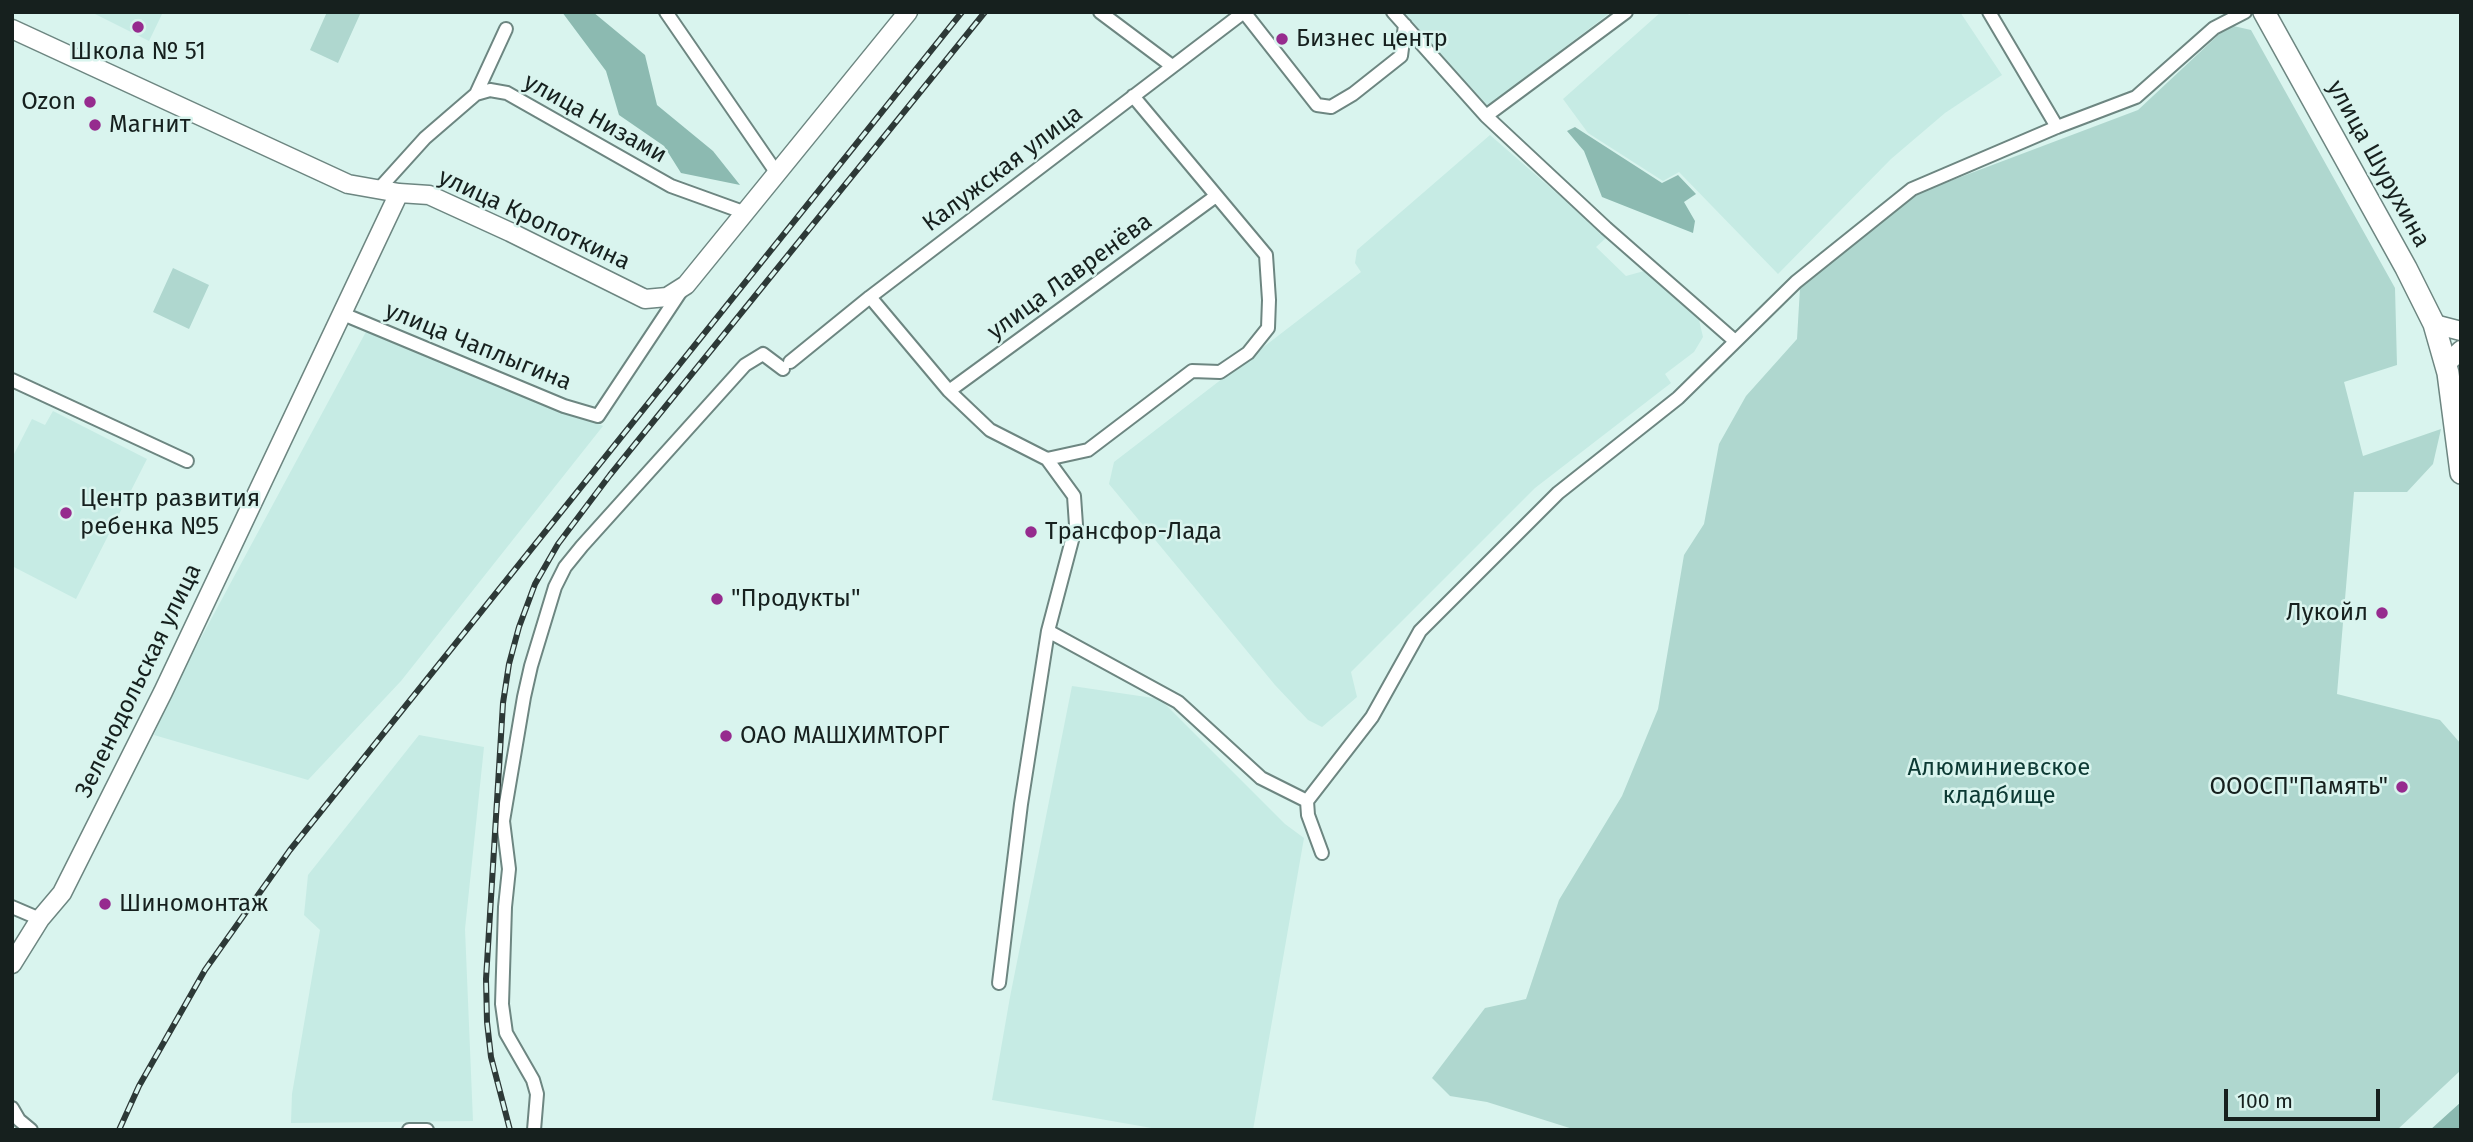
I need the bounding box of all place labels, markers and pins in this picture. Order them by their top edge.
marker: Школа № 51 [130,19,146,35]
place label: Бизнес центр [1296,25,1448,53]
marker: Бизнес центр [1274,31,1290,47]
place label: Школа № 51 [70,38,206,66]
place label: Ozon [21,88,76,116]
marker: Ozon [82,94,98,110]
place label: Магнит [109,111,190,139]
marker: Магнит [87,117,103,133]
place label: Центр развития ребенка №5 [80,485,260,541]
marker: Центр развития ребенка №5 [58,505,74,521]
place label: Трансфор-Лада [1045,518,1222,546]
marker: Трансфор-Лада [1023,524,1039,540]
place label: "Продукты" [731,585,860,613]
marker: "Продукты" [709,591,725,607]
place label: Лукойл [2286,599,2368,627]
marker: Лукойл [2374,605,2390,621]
place label: ОАО МАШХИМТОРГ [740,722,949,750]
marker: ОАО МАШХИМТОРГ [718,728,734,744]
place label: ОООСП"Память" [2210,773,2388,801]
marker: ОООСП"Память" [2394,779,2410,795]
place label: Шиномонтаж [119,890,268,918]
marker: Шиномонтаж [97,896,113,912]

